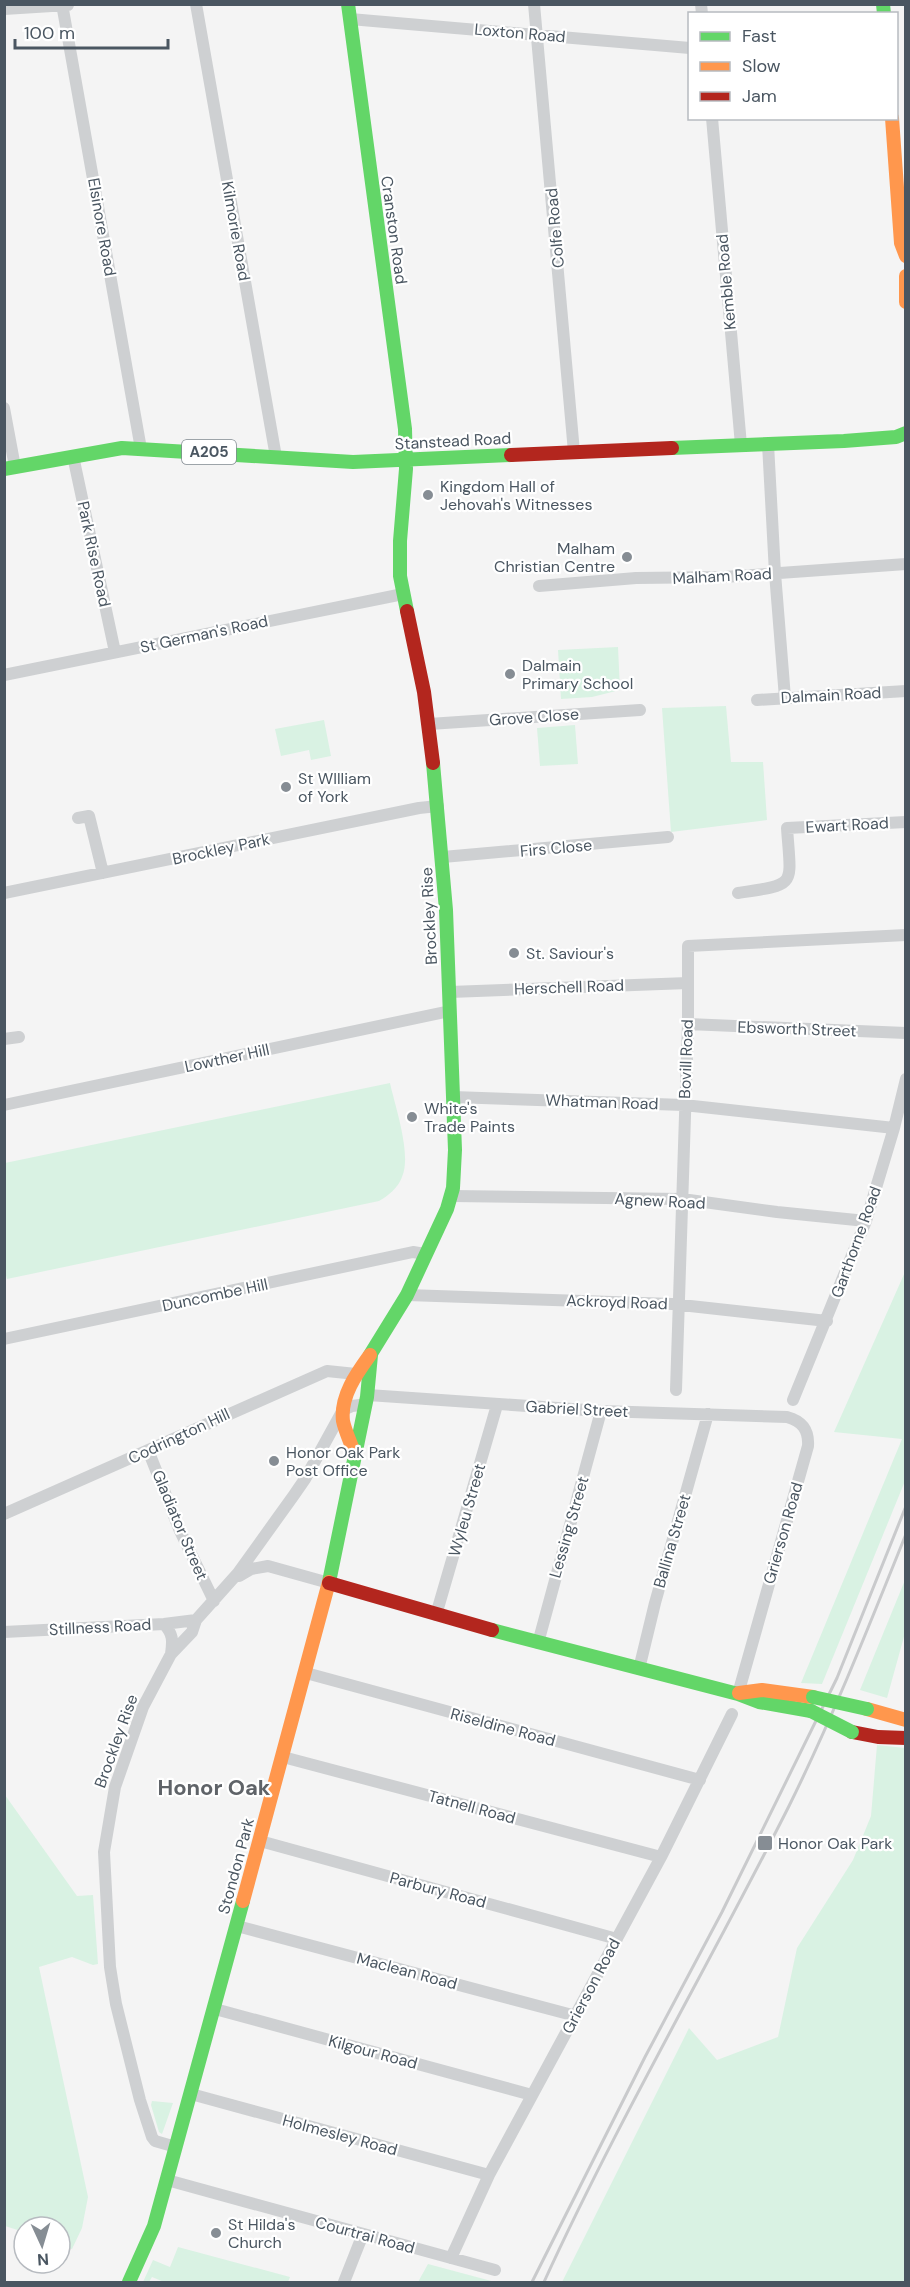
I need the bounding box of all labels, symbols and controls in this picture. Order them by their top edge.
scale bar [15,12,168,50]
legend [688,12,898,120]
street label: Loxton Road [474,19,566,47]
text: 100 m [24,21,75,45]
text: Fast [742,24,777,48]
text: Slow [742,54,781,78]
text: Jam [742,84,777,108]
street label: Cranston Road [376,174,412,286]
street label: Elsinore Road [83,176,121,278]
street label: Kilmorie Road [217,180,255,282]
street label: Colfe Road [541,187,569,269]
street label: Kemble Road [711,233,741,331]
street label: Stanstead Road [394,427,512,455]
road number: A205 [182,440,236,464]
place label: Kingdom Hall of Jehovah's Witnesses [440,476,592,515]
marker: Kingdom Hall of Jehovah's Witnesses [421,488,435,502]
street label: Park Rise Road [73,499,115,609]
place label: Malham Christian Centre [494,538,615,577]
marker: Malham Christian Centre [620,550,634,564]
street label: Malham Road [672,563,772,589]
street label: St German's Road [138,610,270,658]
place label: Dalmain Primary School [522,655,633,694]
marker: Dalmain Primary School [503,667,517,681]
street label: Dalmain Road [780,682,882,708]
street label: Grove Close [488,703,580,731]
place label: St WIlliam of York [298,768,371,807]
marker: St WIlliam of York [279,780,293,794]
street label: Ewart Road [805,812,889,838]
street label: Brockley Park [170,828,272,870]
street label: Firs Close [519,834,593,862]
street label: Brockley Rise [416,867,442,965]
place label: St. Saviour's [526,943,614,964]
marker: St. Saviour's [507,946,521,960]
street label: Herschell Road [514,975,624,999]
street label: Ebsworth Street [737,1016,857,1042]
street label: Bovill Road [674,1019,698,1099]
street label: Lowther Hill [183,1039,271,1077]
street label: Whatman Road [545,1090,659,1114]
place label: White's Trade Paints [424,1098,515,1137]
marker: White's Trade Paints [405,1110,419,1124]
street label: Garthorne Road [826,1183,886,1301]
street label: Agnew Road [614,1188,706,1214]
street label: Duncombe Hill [160,1274,270,1316]
street label: Ackroyd Road [566,1290,668,1314]
street label: Gabriel Street [525,1396,629,1422]
street label: Codrington Hill [125,1403,233,1469]
place label: Honor Oak Park Post Office [286,1442,400,1481]
marker: Honor Oak Park Post Office [267,1454,281,1468]
street label: Wyleu Street [444,1461,490,1559]
street label: Gladiator Street [147,1467,213,1583]
street label: Lessing Street [544,1474,594,1580]
street label: Grierson Road [758,1480,808,1586]
street label: Ballina Street [649,1492,695,1590]
street label: Stillness Road [48,1614,152,1640]
street label: Brockley Rise [89,1691,143,1791]
street label: Riseldine Road [448,1703,558,1751]
district label: Honor Oak [157,1773,271,1802]
street label: Tatnell Road [426,1785,518,1829]
street label: Stondon Park [213,1816,259,1916]
place label: Honor Oak Park [778,1833,892,1854]
marker: Honor Oak Park [756,1834,774,1852]
street label: Parbury Road [387,1867,489,1913]
street label: Grierson Road [557,1935,625,2037]
street label: Maclean Road [354,1947,460,1995]
street label: Kilgour Road [326,2030,420,2074]
street label: Holmesley Road [280,2110,400,2160]
street label: Courtrai Road [313,2212,417,2258]
place label: St Hilda's Church [228,2214,295,2253]
north arrow [12,2215,72,2275]
marker: St Hilda's Church [209,2226,223,2240]
text: N [36,2249,50,2270]

